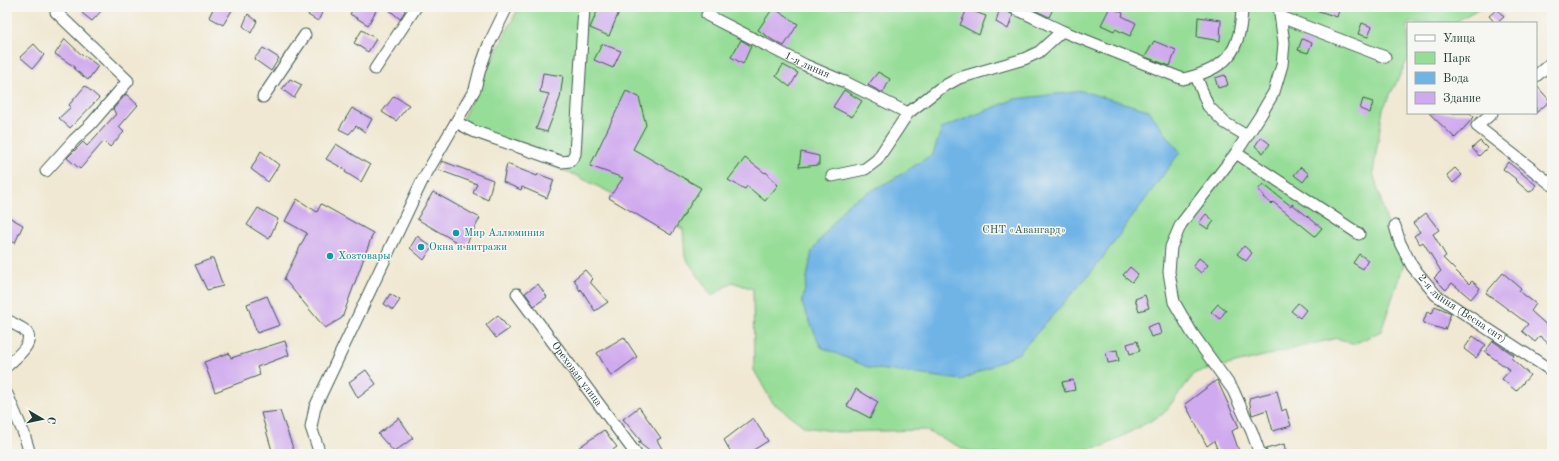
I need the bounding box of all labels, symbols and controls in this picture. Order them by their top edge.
legend [1407,22,1537,114]
text: Улица [1443,33,1476,45]
street label: 1-я линия [783,50,832,80]
text: Парк [1443,53,1471,65]
text: Вода [1443,73,1469,85]
text: Здание [1443,93,1481,105]
park label: СНТ «Авангард» [982,225,1066,236]
marker: Мир Аллюминия [451,228,461,238]
place label: Мир Аллюминия [464,228,545,239]
marker: Окна и витражи [416,242,426,252]
place label: Окна и витражи [429,242,507,253]
marker: Хозтовары [325,251,335,261]
place label: Хозтовары [338,251,391,262]
street label: 2-я линия (Весна снт) [1416,272,1508,345]
street label: Ореховая улица [549,340,604,409]
north arrow [22,399,62,439]
text: С [44,416,56,425]

